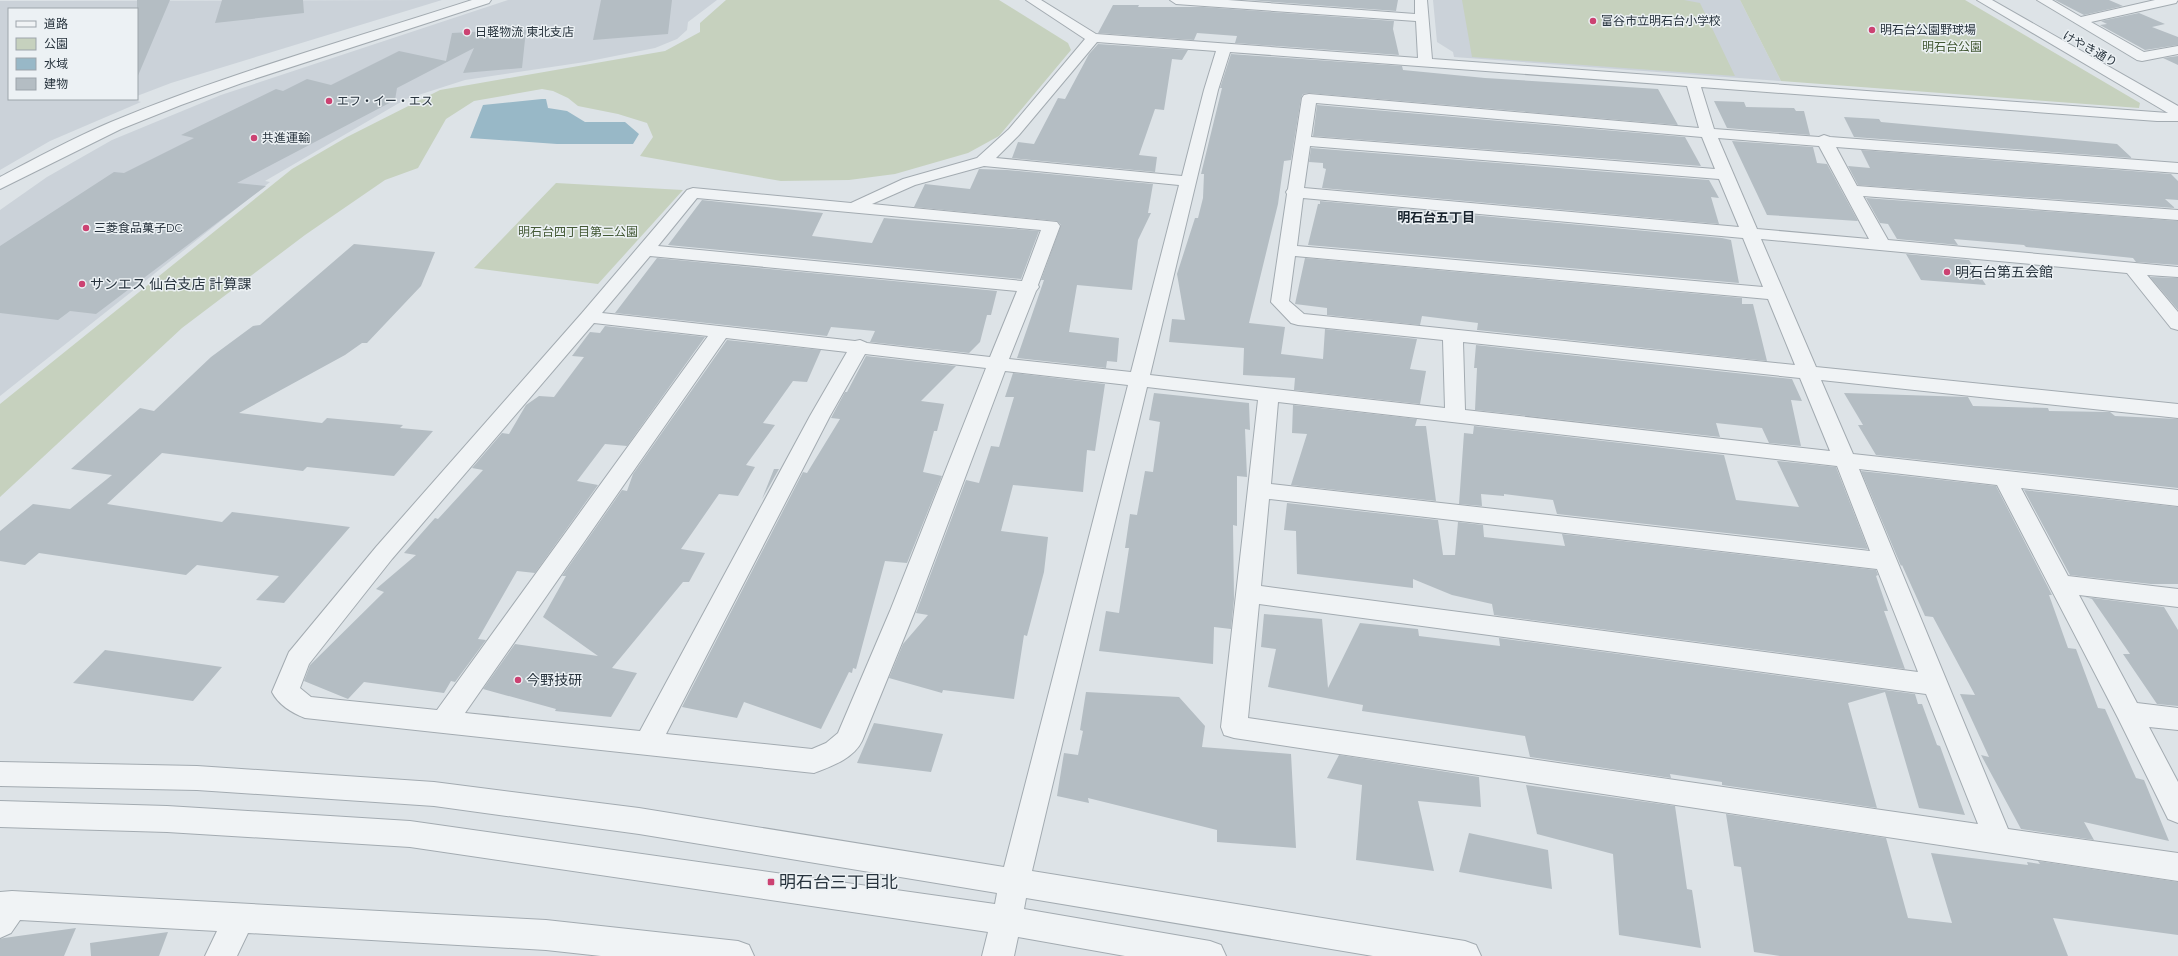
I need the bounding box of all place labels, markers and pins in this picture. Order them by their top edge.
place label: 富谷市立明石台小学校 [1601,14,1721,28]
marker: 富谷市立明石台小学校 [1588,16,1598,26]
place label: 明石台公園野球場 [1880,23,1976,37]
place label: 日軽物流 東北支店 [475,25,574,39]
marker: 明石台公園野球場 [1867,25,1877,35]
marker: 日軽物流 東北支店 [462,27,472,37]
place label: エフ・イー・エス [337,94,433,108]
marker: エフ・イー・エス [324,96,334,106]
place label: 共進運輸 [262,131,310,145]
marker: 共進運輸 [249,133,259,143]
place label: 三菱食品菓子DC [94,221,183,235]
marker: 三菱食品菓子DC [81,223,91,233]
place label: 明石台第五会館 [1955,264,2053,280]
marker: 明石台第五会館 [1942,267,1952,277]
place label: サンエス 仙台支店 計算課 [90,276,251,292]
marker: サンエス 仙台支店 計算課 [77,279,87,289]
place label: 今野技研 [526,672,582,688]
marker: 今野技研 [513,675,523,685]
place label: 明石台三丁目北 [779,872,898,892]
marker: 明石台三丁目北 [766,877,776,887]

